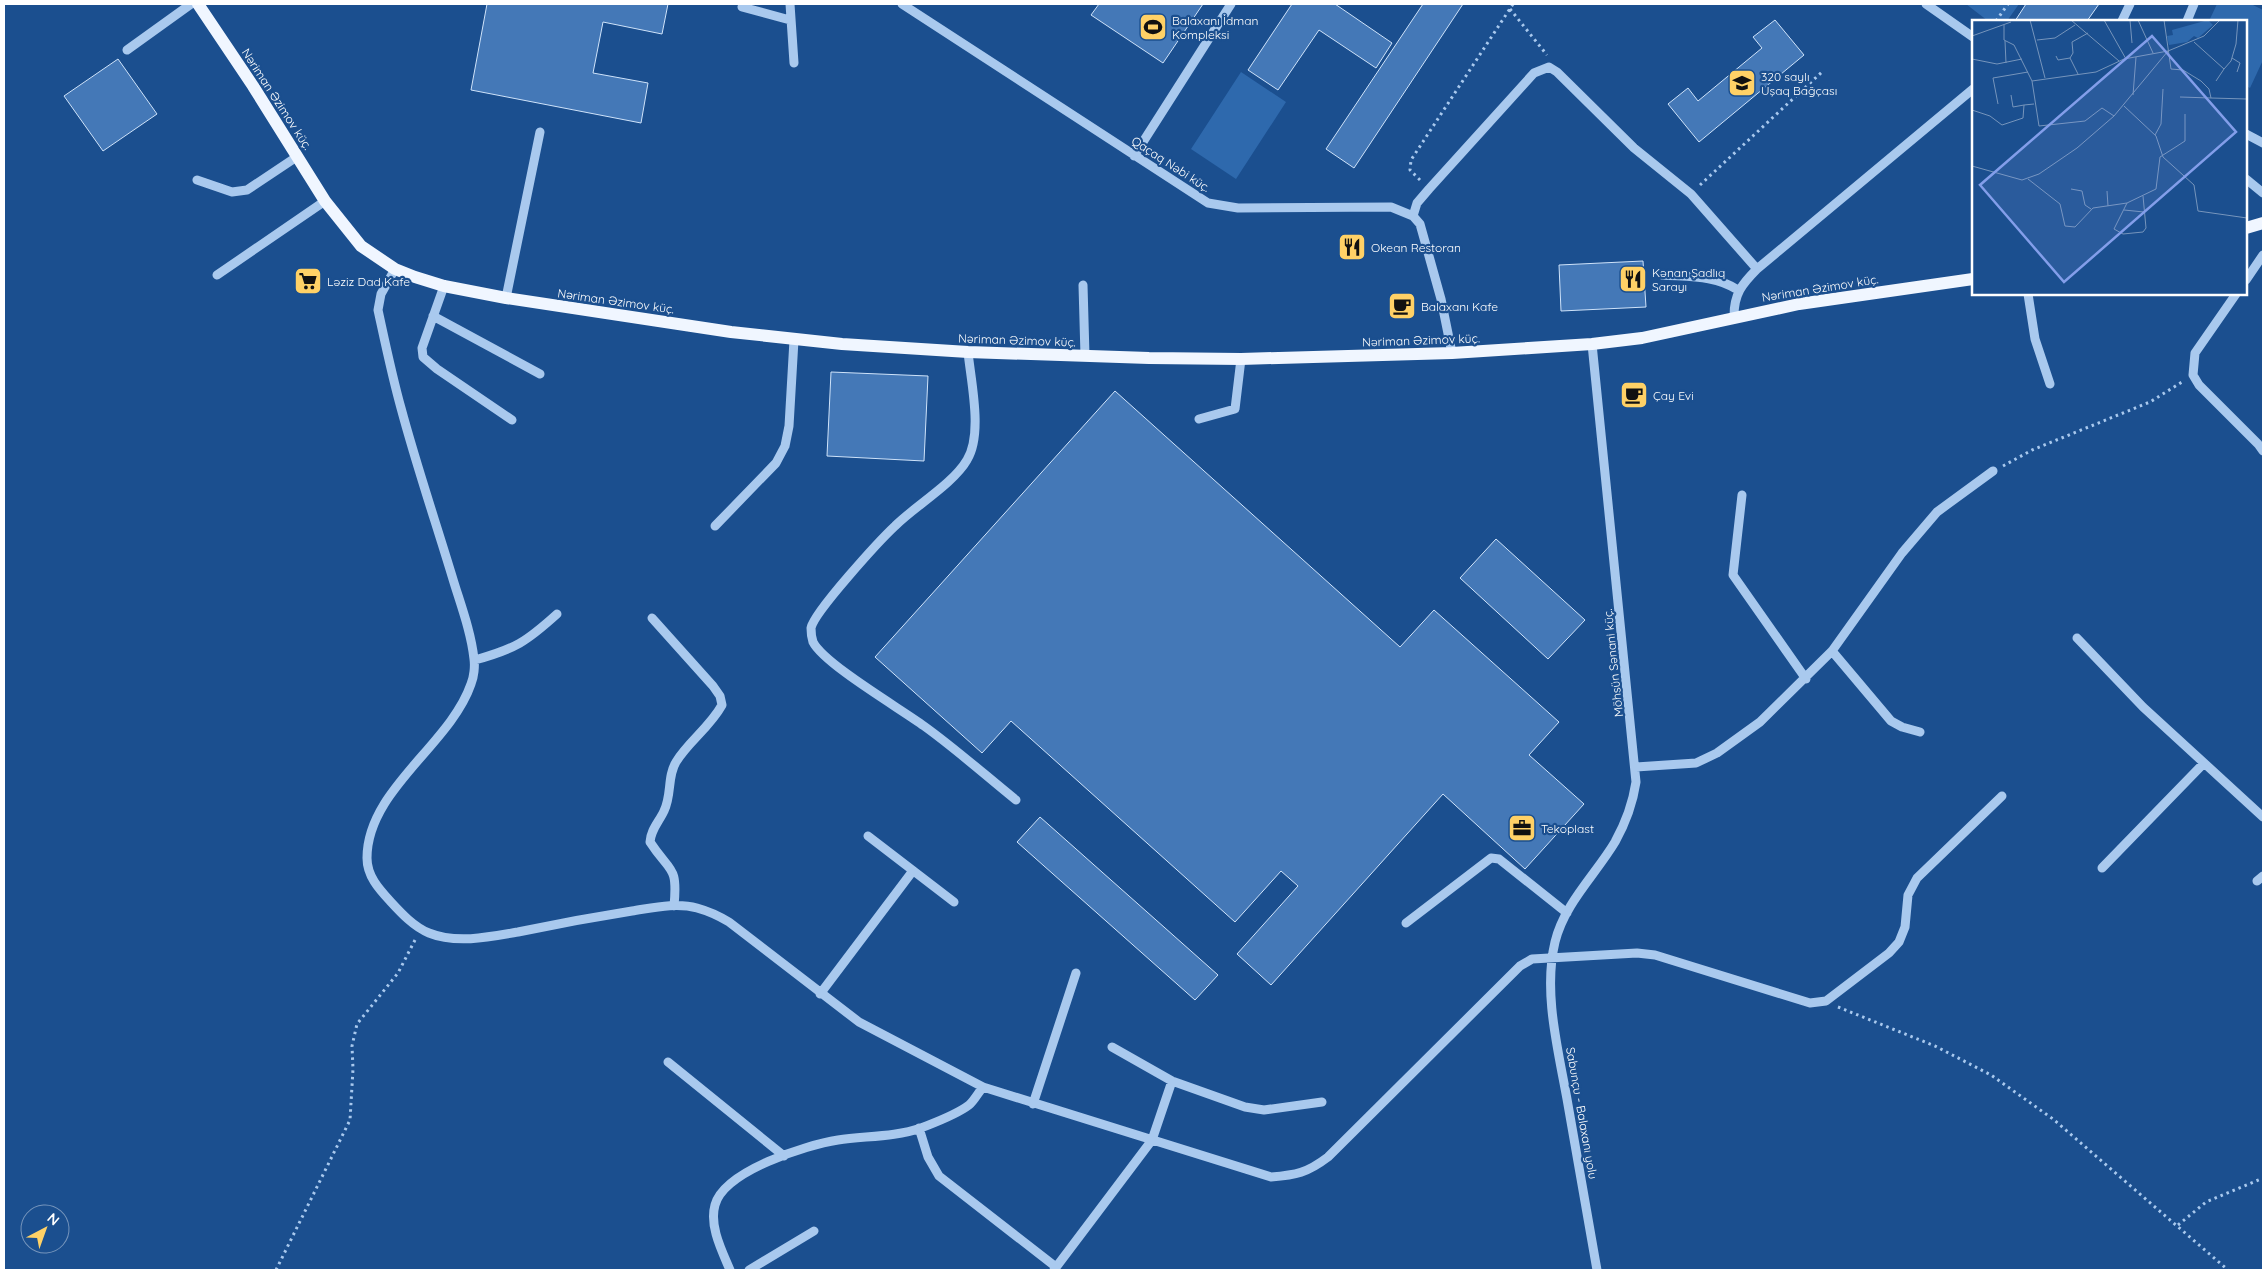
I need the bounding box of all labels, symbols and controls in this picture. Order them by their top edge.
sports icon: Balaxanı İdman Kompleksi [1138,12,1168,42]
place label: Balaxanı İdman Kompleksi [1172,13,1258,42]
inset map [1972,20,2247,295]
street label: Nəriman Əzimov küç. [239,45,315,153]
school or university icon: 320 saylı Uşaq Bağçası [1727,68,1757,98]
place label: 320 saylı Uşaq Bağçası [1761,69,1837,98]
street label: Qaçaq Nəbi küç. [1129,133,1213,195]
restaurant icon: Okean Restoran [1337,232,1367,262]
place label: Okean Restoran [1371,240,1461,255]
restaurant icon: Kənan Şadlıq Sarayı [1618,264,1648,294]
place label: Kənan Şadlıq Sarayı [1652,265,1725,294]
supermarket icon: Ləziz Dad Kafe [293,266,323,296]
street label: Nəriman Əzimov küç. [1761,271,1879,305]
place label: Ləziz Dad Kafe [327,274,410,289]
street label: Nəriman Əzimov küç. [557,285,675,317]
cafe icon: Balaxanı Kafe [1387,291,1417,321]
place label: Balaxanı Kafe [1421,299,1498,314]
street label: Nəriman Əzimov küç. [958,330,1076,350]
street label: Nəriman Əzimov küç. [1362,330,1480,350]
cafe icon: Çay Evi [1619,380,1649,410]
place label: Çay Evi [1653,388,1694,403]
street label: Möhsün Sənani küç. [1600,608,1626,718]
office icon: Tekoplast [1507,813,1537,843]
place label: Tekoplast [1541,821,1594,836]
street label: Sabunçu - Balaxanı yolu [1563,1046,1601,1180]
north arrow [20,1204,70,1254]
text: N [44,1209,63,1229]

